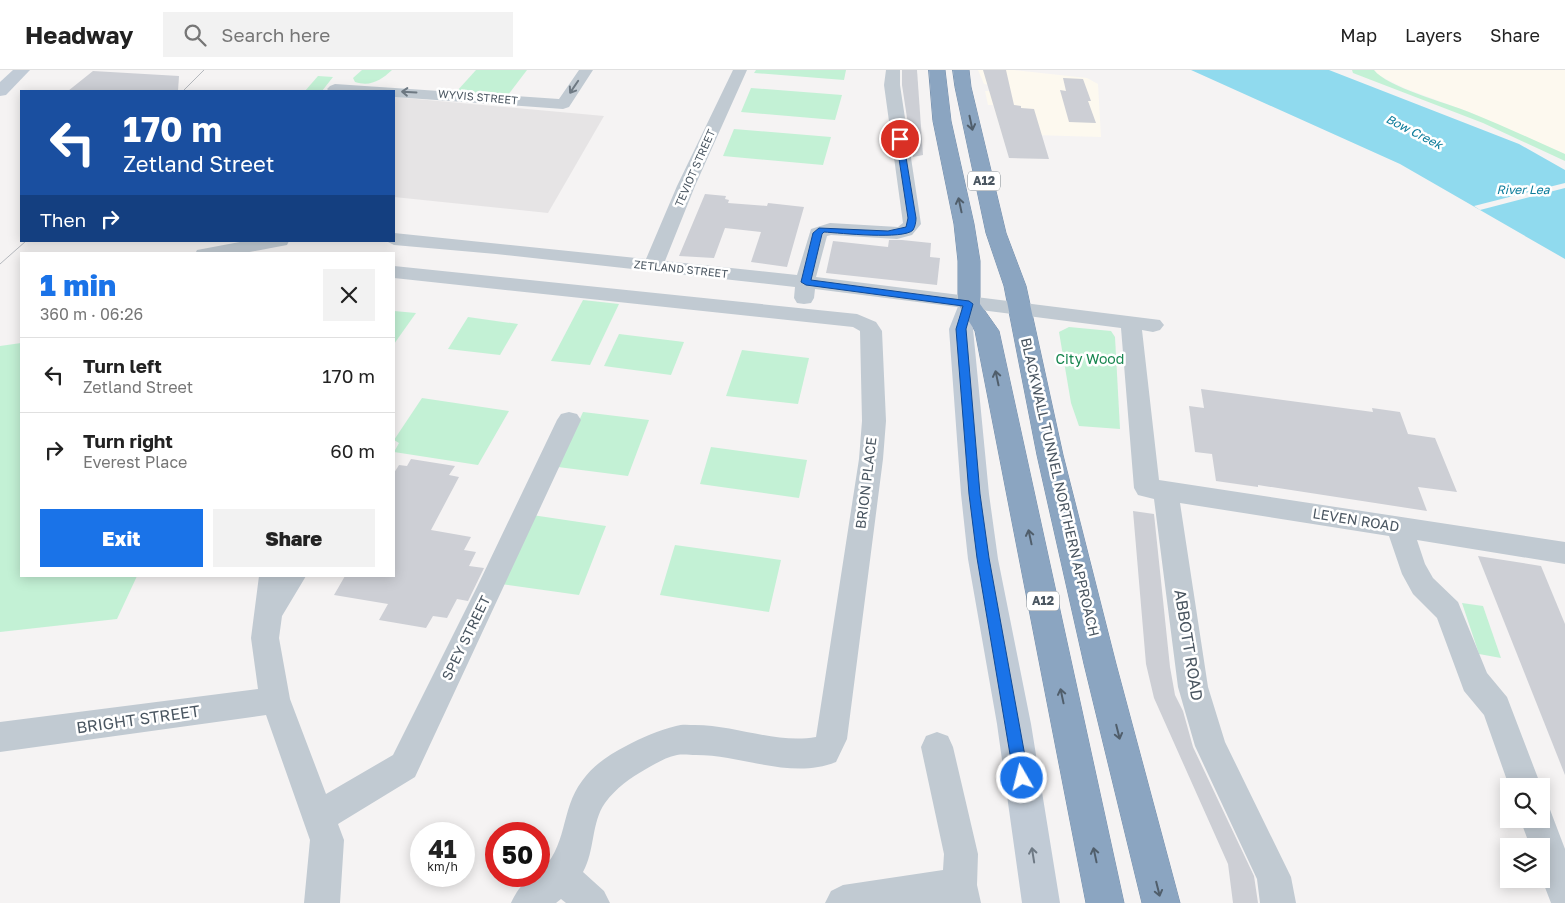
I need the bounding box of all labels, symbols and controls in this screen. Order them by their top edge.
search box [163,12,513,57]
text: Headway [25,20,133,49]
icon: search [181,21,209,49]
text: Search here [221,23,330,46]
text: Map [1340,24,1377,46]
text: Layers [1405,24,1462,46]
text: Share [1490,24,1540,46]
one-way arrow [569,80,579,94]
street label: WYVIS STREET [438,87,519,106]
one-way arrow [402,88,418,97]
text: 170 m [123,108,222,150]
icon: left [40,110,105,175]
water label: Bow Creek [1384,111,1446,153]
one-way arrow [967,114,976,130]
pin [879,118,921,160]
icon: arrive [886,125,914,153]
street label: TEVIOT STREET [672,127,718,209]
text: Zetland Street [123,150,274,177]
road number: A12 [968,172,1000,190]
water label: River Lea [1497,182,1551,197]
one-way arrow [955,198,964,214]
icon: right [96,205,124,233]
text: Then [40,208,86,231]
street label: ZETLAND STREET [633,257,729,280]
text: 1 min [40,267,116,303]
button: close [323,269,375,321]
text: 360 m · 06:26 [40,304,143,324]
street label: BLACKWALL TUNNEL NORTHERN APPROACH [1018,336,1103,638]
park label: City Wood [1056,350,1124,367]
text: Turn left [83,354,162,377]
icon: left [40,361,68,389]
text: 170 m [322,364,375,387]
one-way arrow [992,370,1001,386]
text: Zetland Street [83,377,193,397]
text: Turn right [83,429,173,452]
icon: right [40,436,68,464]
street label: BRION PLACE [851,436,880,530]
text: 60 m [330,439,375,462]
text: Everest Place [83,452,187,472]
street label: LEVEN ROAD [1312,504,1401,535]
button: Exit [40,509,203,567]
button: Share [213,509,375,567]
one-way arrow [1025,529,1034,545]
street label: ABBOTT ROAD [1170,588,1208,702]
street label: SPEY STREET [438,592,494,683]
road number: A12 [1027,592,1059,610]
one-way arrow [1057,688,1067,704]
street label: BRIGHT STREET [75,700,201,738]
one-way arrow [1113,723,1123,739]
position arrow [995,751,1047,803]
map controls [1500,778,1550,888]
button: search [1500,778,1550,828]
speed limit sign: 50 [485,822,550,887]
text: 41 [428,833,457,864]
button: layers [1500,838,1550,888]
one-way arrow [1028,847,1038,863]
one-way arrow [1090,848,1099,864]
text: km/h [427,859,458,874]
one-way arrow [1154,880,1163,896]

